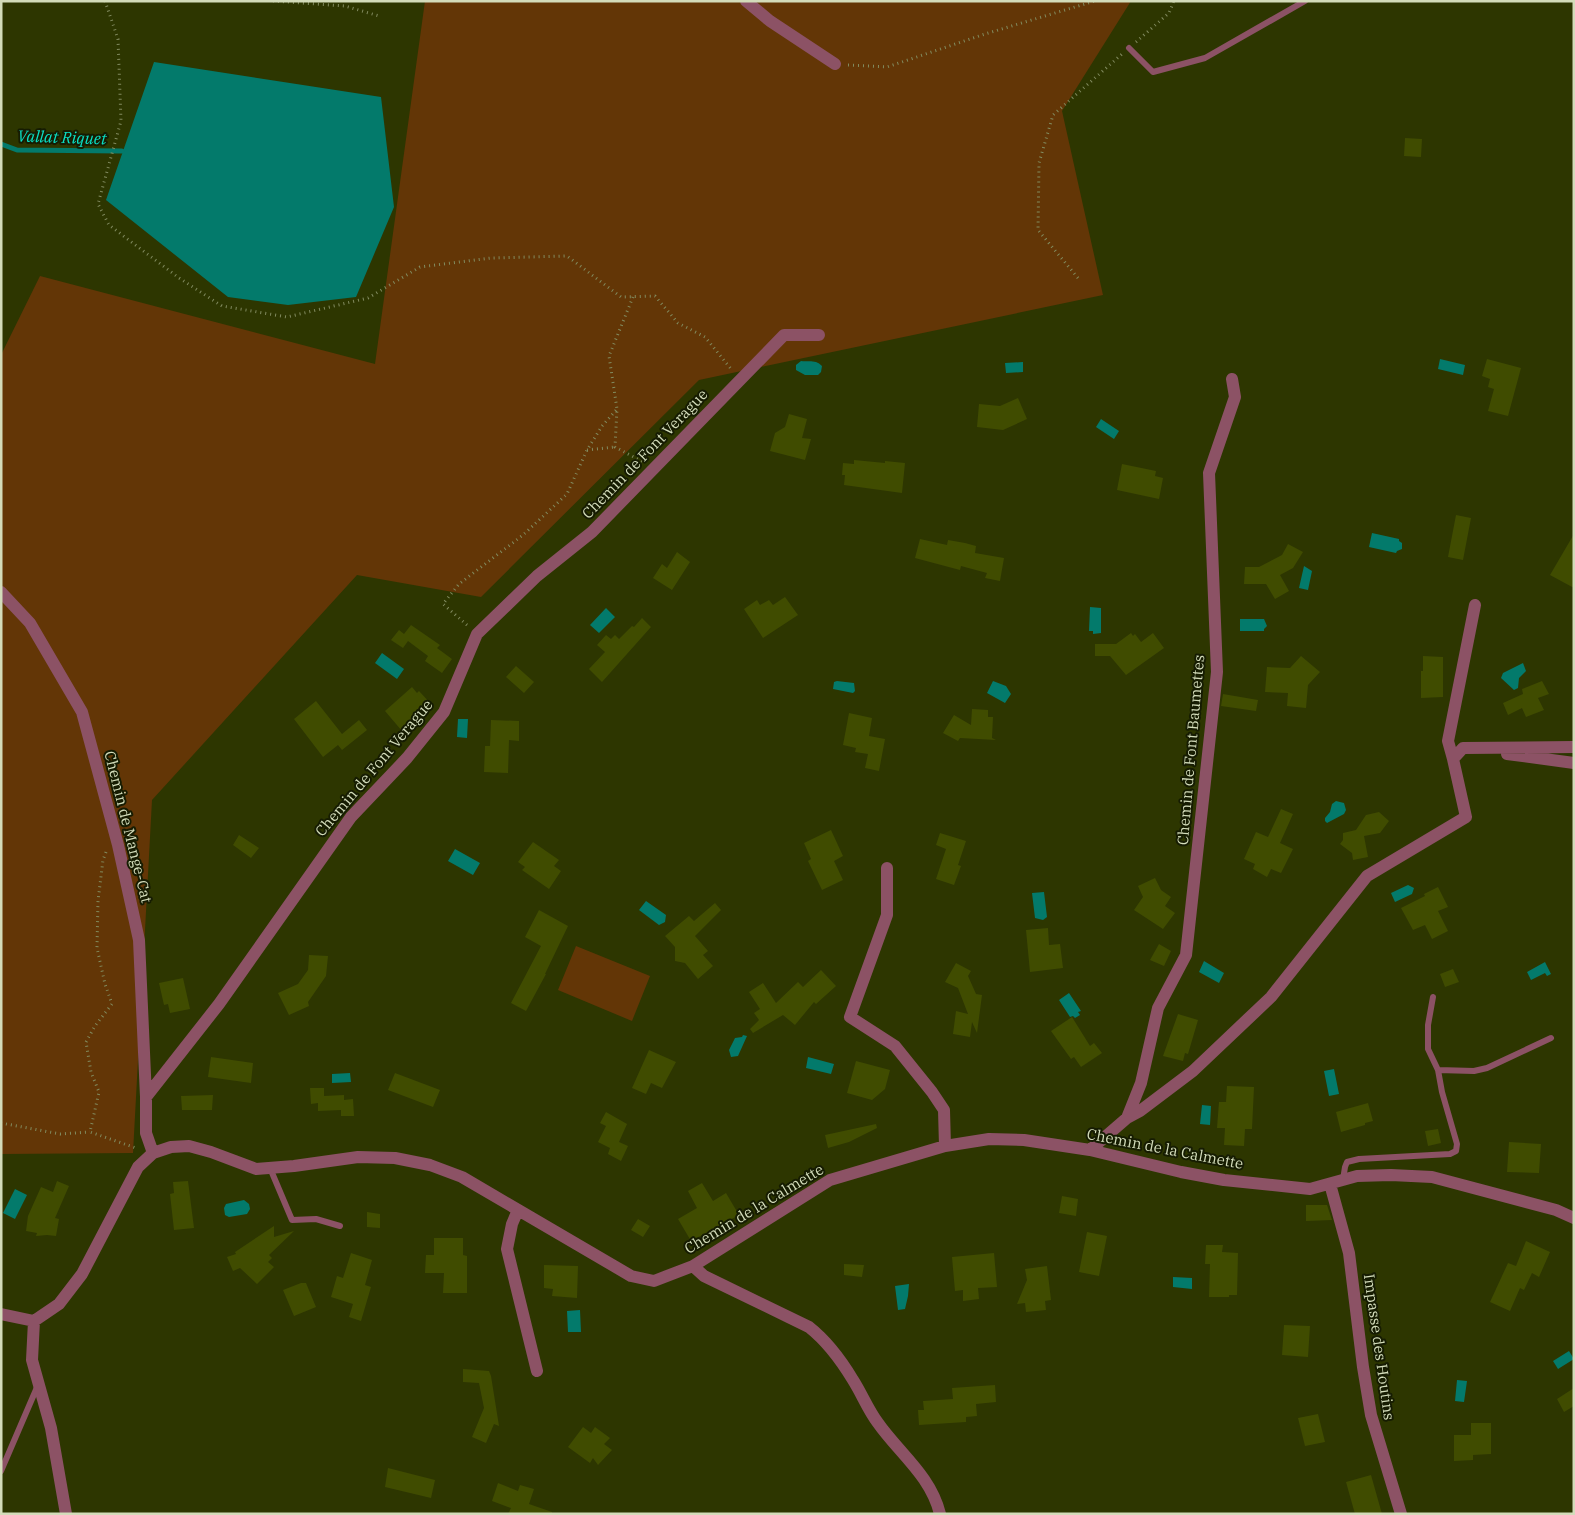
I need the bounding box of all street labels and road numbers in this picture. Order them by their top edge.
street label: Chemin de Font Verague [578,385,712,522]
street label: Chemin de Font Baumettes [1173,654,1208,846]
street label: Chemin de Font Verague [311,695,436,840]
street label: Chemin de Mange-Cat [100,749,157,905]
street label: Chemin de la Calmette [1085,1124,1245,1173]
street label: Chemin de la Calmette [681,1159,827,1258]
street label: Impasse des Houtins [1360,1273,1399,1421]

